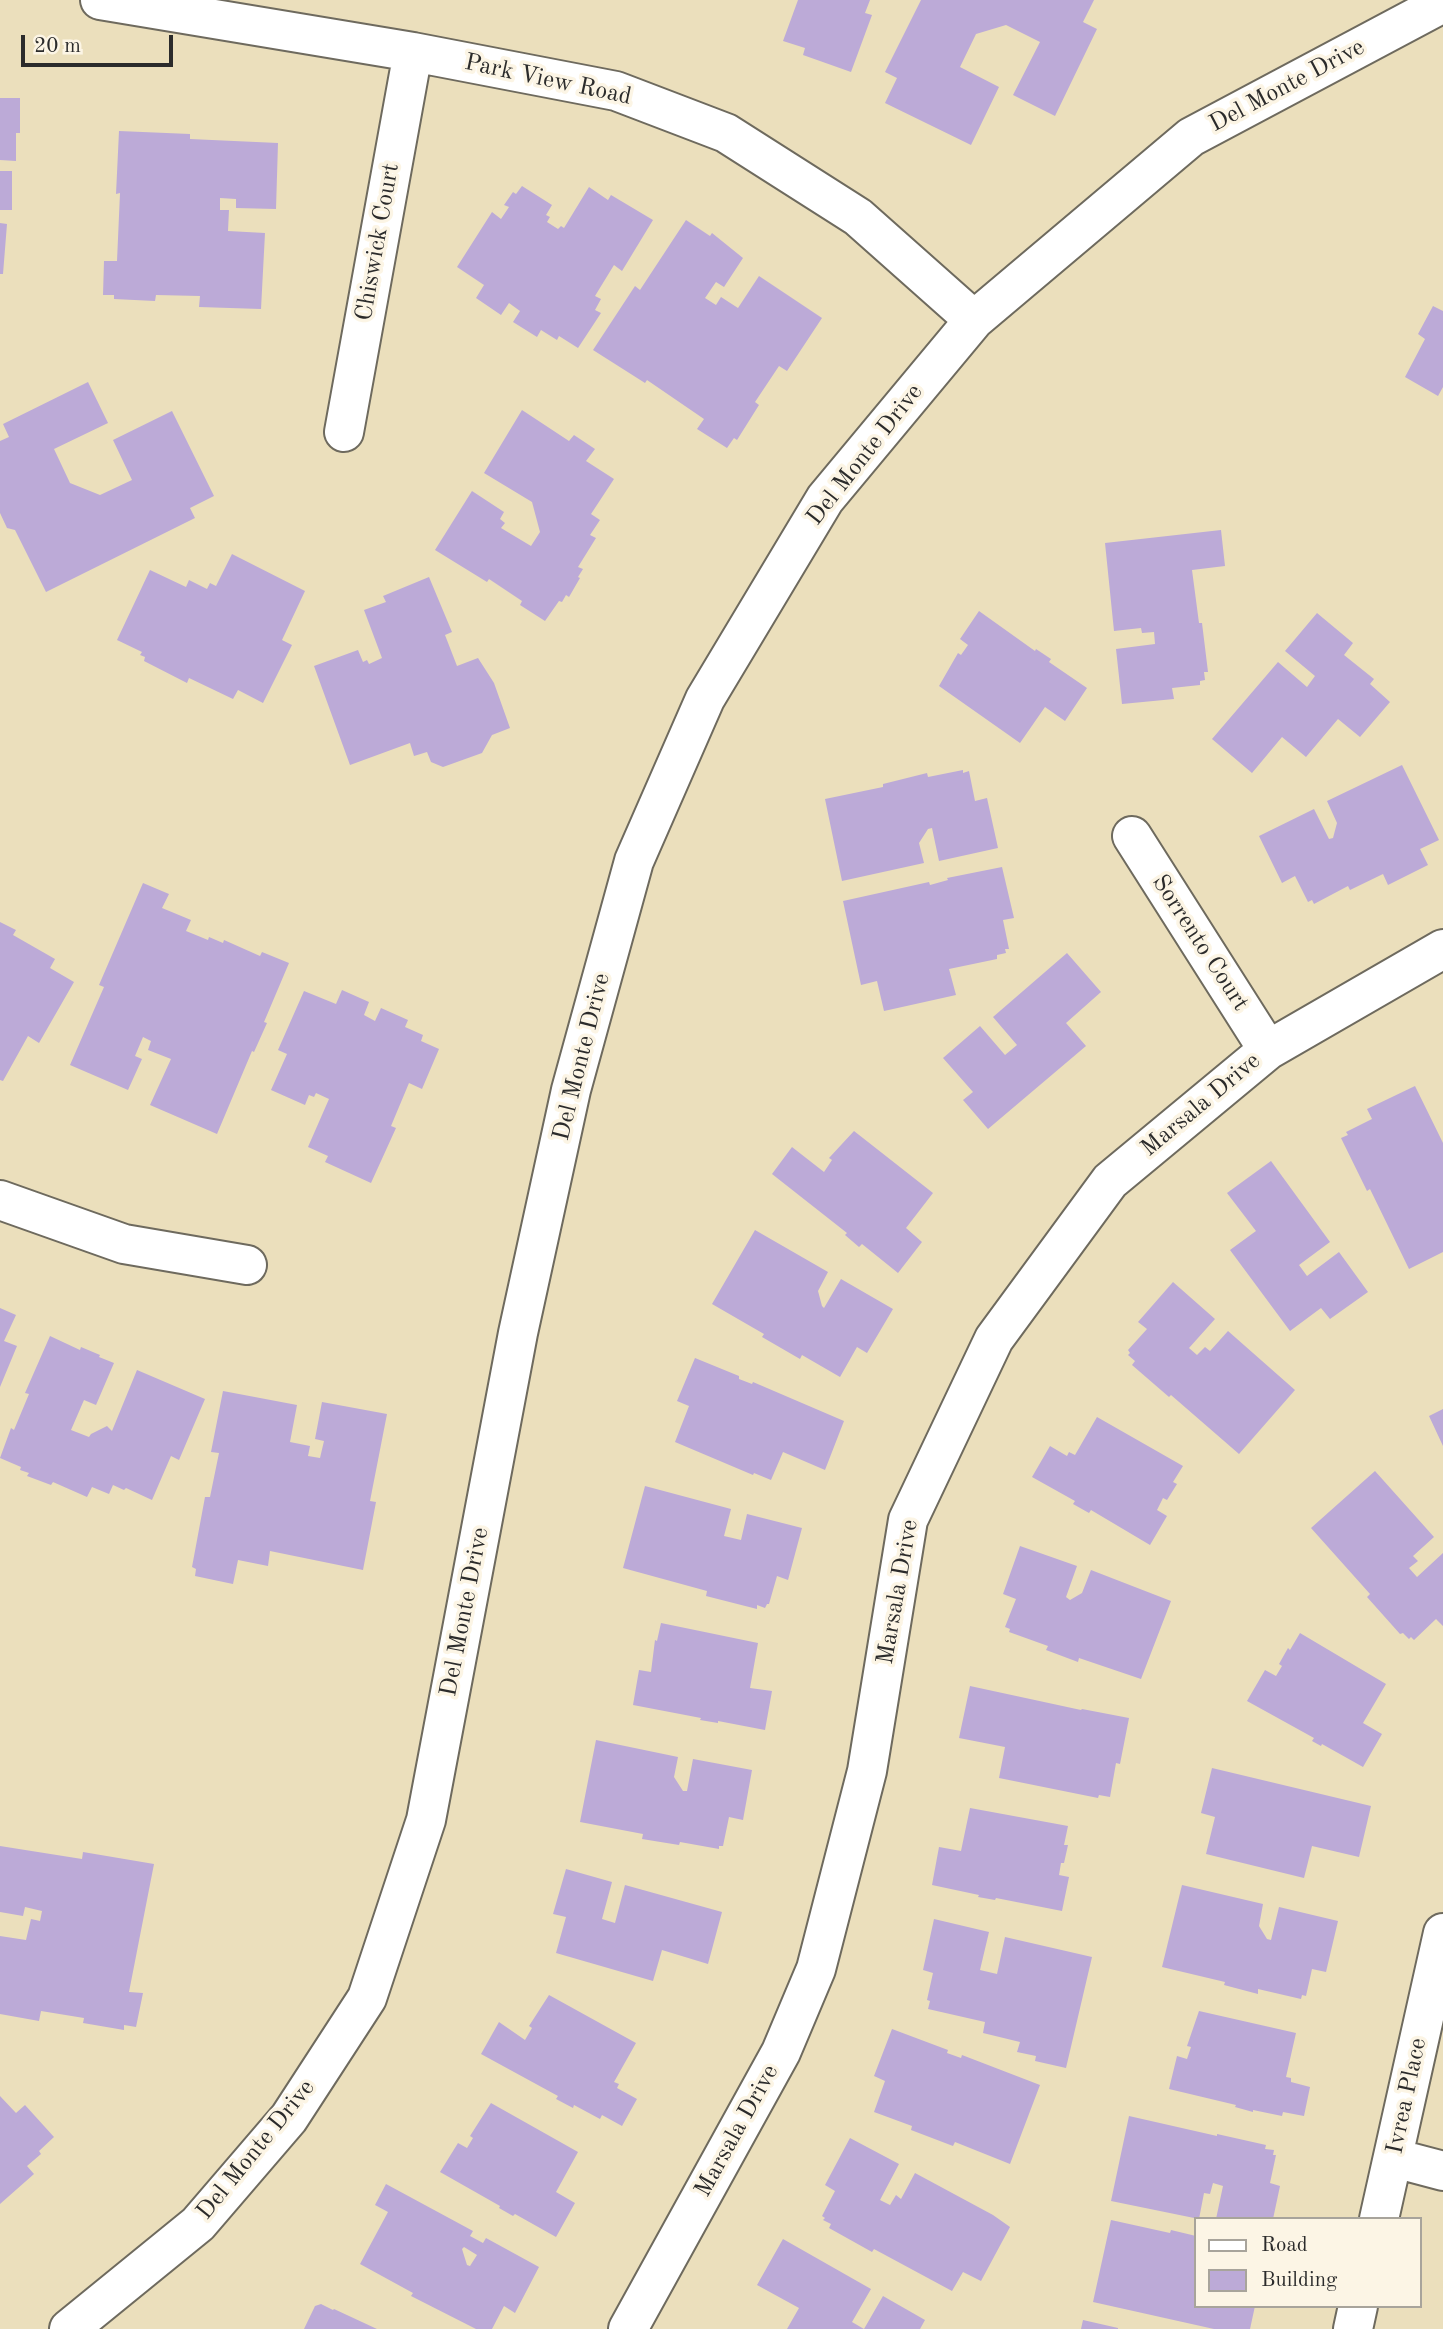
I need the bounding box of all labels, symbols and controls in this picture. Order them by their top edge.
scale bar [24,21,177,65]
street label: Del Monte Drive [1204,33,1370,139]
text: 20 m [34,36,81,57]
street label: Park View Road [462,48,634,112]
street label: Chiswick Court [350,161,406,323]
street label: Del Monte Drive [801,378,929,532]
street label: Sorrento Court [1145,870,1255,1016]
street label: Del Monte Drive [547,970,617,1144]
street label: Marsala Drive [1136,1047,1266,1163]
street label: Marsala Drive [871,1517,925,1667]
street label: Del Monte Drive [434,1525,496,1699]
street label: Ivrea Place [1381,2035,1433,2157]
street label: Marsala Drive [689,2060,785,2202]
street label: Del Monte Drive [191,2074,321,2226]
legend [1194,2217,1422,2308]
text: Road [1261,2235,1308,2256]
text: Building [1261,2270,1337,2291]

